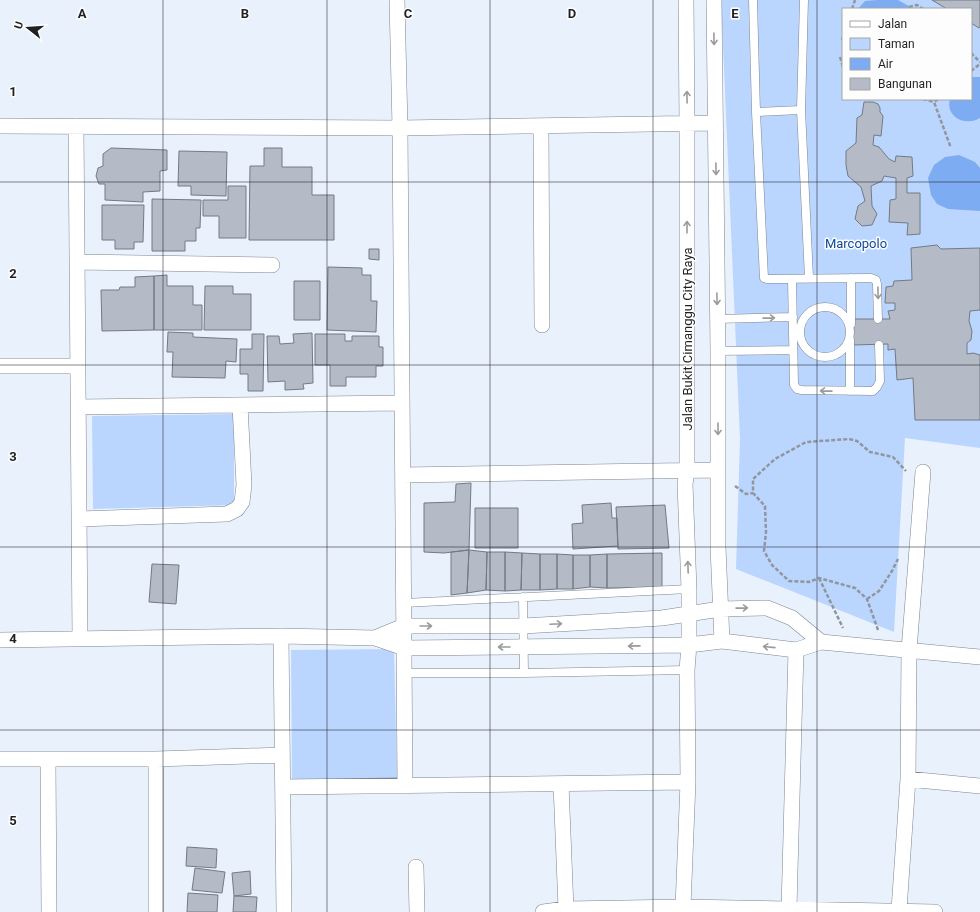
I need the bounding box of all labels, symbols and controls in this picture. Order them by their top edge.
text: A [78,6,87,21]
text: B [241,6,249,21]
text: C [404,6,413,21]
text: D [568,6,576,21]
text: E [731,6,739,21]
north arrow [8,8,48,48]
legend [842,8,972,100]
text: Jalan [878,17,907,31]
text: U [12,20,26,31]
one-way arrow [710,32,718,45]
text: Taman [878,37,915,51]
text: Air [878,57,893,71]
text: Bangunan [878,77,932,91]
text: 1 [9,84,17,99]
one-way arrow [683,91,691,104]
one-way arrow [712,162,720,175]
one-way arrow [683,221,691,234]
park label: Marcopolo [825,236,887,251]
street label: Jalan Bukit Cimanggu City Raya [680,247,695,431]
text: 2 [9,266,17,281]
one-way arrow [874,286,882,299]
one-way arrow [714,292,721,305]
one-way arrow [762,314,775,322]
one-way arrow [820,387,833,394]
one-way arrow [714,422,722,435]
text: 3 [9,449,17,464]
one-way arrow [685,561,692,574]
one-way arrow [735,605,748,612]
one-way arrow [549,620,562,627]
one-way arrow [419,622,432,630]
text: 4 [9,631,17,646]
one-way arrow [628,642,641,650]
one-way arrow [498,643,511,651]
one-way arrow [763,643,776,650]
text: 5 [9,813,17,828]

